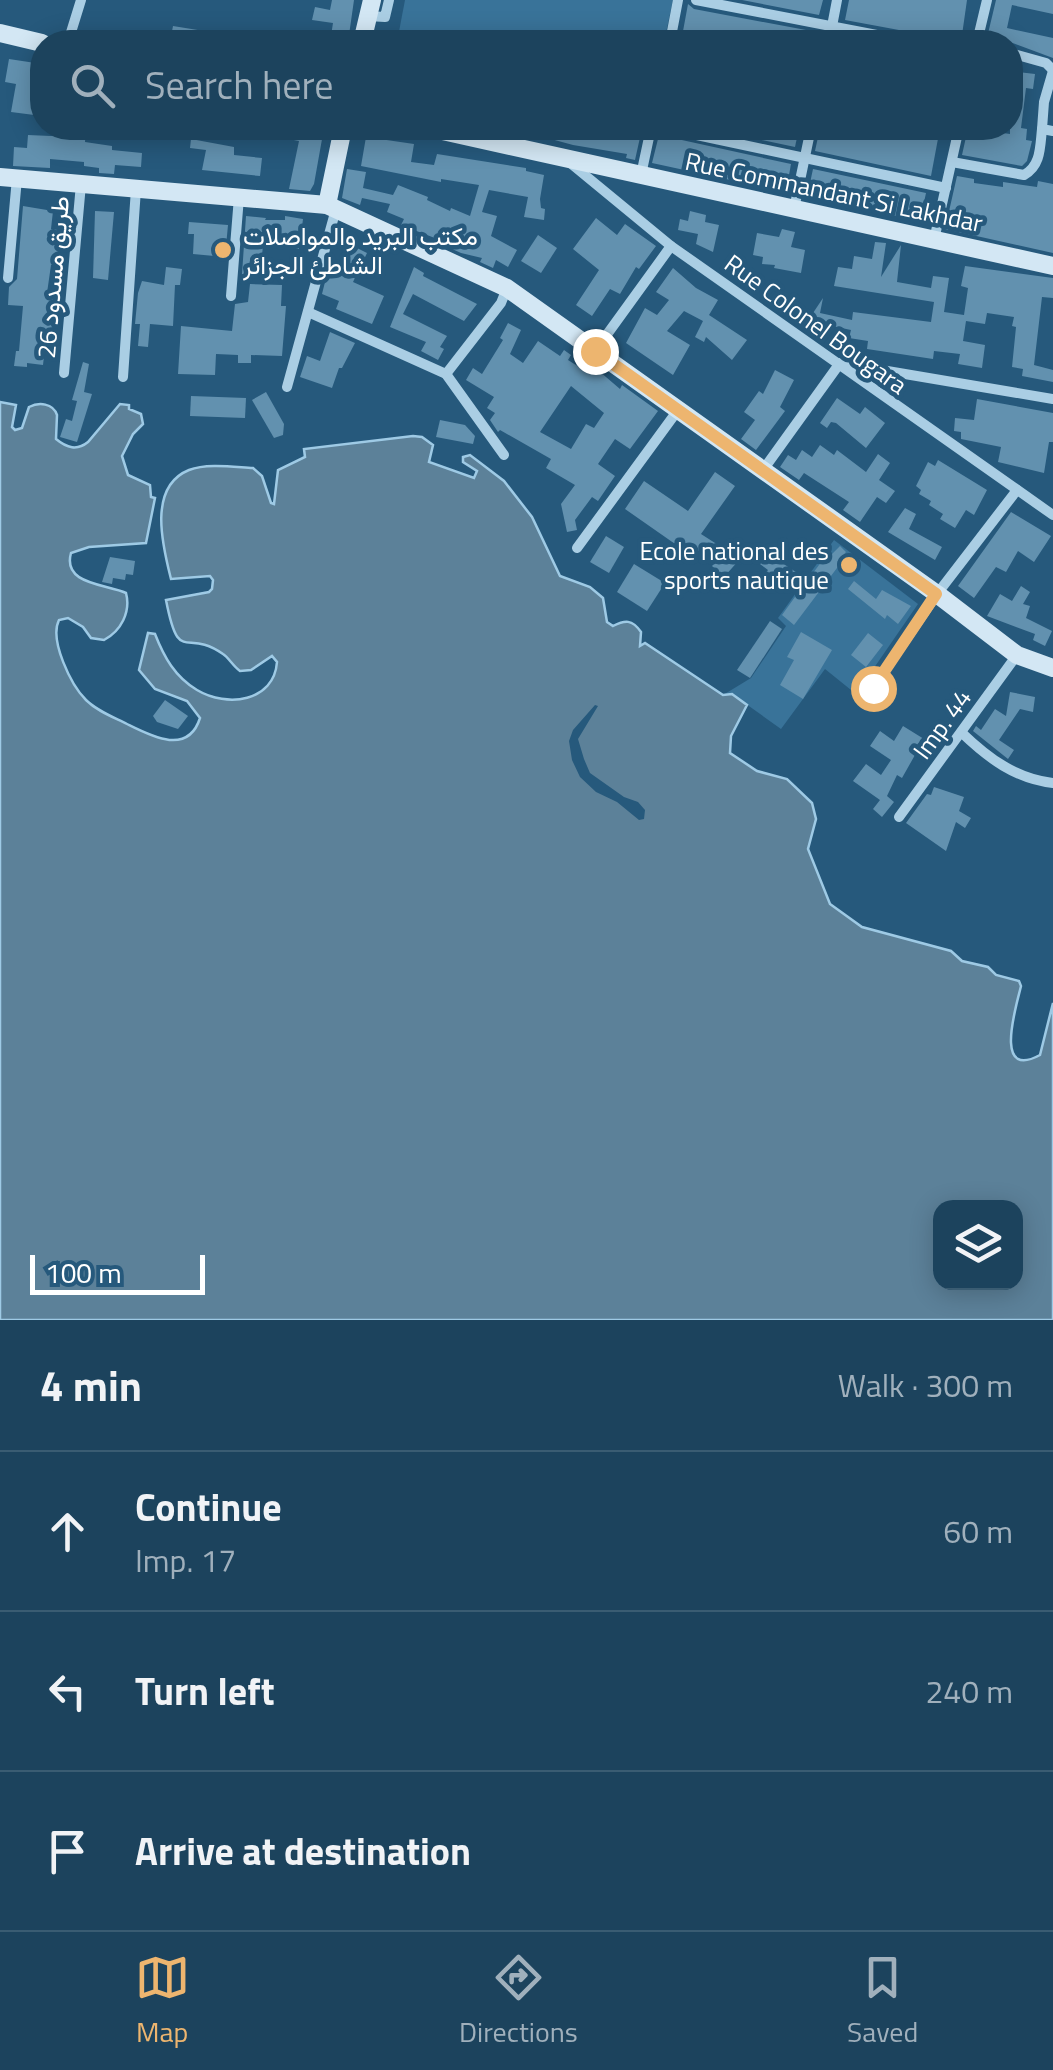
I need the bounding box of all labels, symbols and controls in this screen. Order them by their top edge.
search box [30,30,1023,140]
text: Search here [145,56,333,114]
icon: search [65,58,120,113]
street label: Rue Commandant Si Lakhdar [682,142,987,242]
street label: طريق مسدود 26 [27,194,79,360]
place label: مكتب البريد والمواصلات الشاطئ الجزائر [242,217,478,284]
marker: مكتب البريد والمواصلات الشاطئ الجزائر [212,239,234,261]
street label: Rue Colonel Bougara [717,245,916,404]
route end [573,329,619,375]
place label: Ecole national des sports nautique [639,532,829,599]
marker: Ecole national des sports nautique [838,554,860,576]
route start [851,666,897,712]
street label: Imp. 44 [903,681,981,767]
map controls [933,1200,1023,1290]
button: layers [933,1200,1023,1290]
scale bar [30,1250,205,1294]
text: 100 m [45,1251,122,1294]
text: 4 min [40,1353,142,1417]
text: Walk · 300 m [838,1361,1013,1409]
text: Continue [135,1478,282,1536]
icon: ahead [40,1504,95,1559]
text: 60 m [943,1507,1013,1555]
text: Imp. 17 [135,1536,236,1584]
text: Turn left [135,1662,275,1720]
icon: left [40,1664,95,1719]
text: 240 m [925,1667,1013,1715]
text: Arrive at destination [135,1822,471,1880]
icon: arrive [40,1824,95,1879]
tab: Map [135,1950,190,2053]
tab: Directions [459,1950,578,2053]
tab: Saved [847,1950,918,2053]

